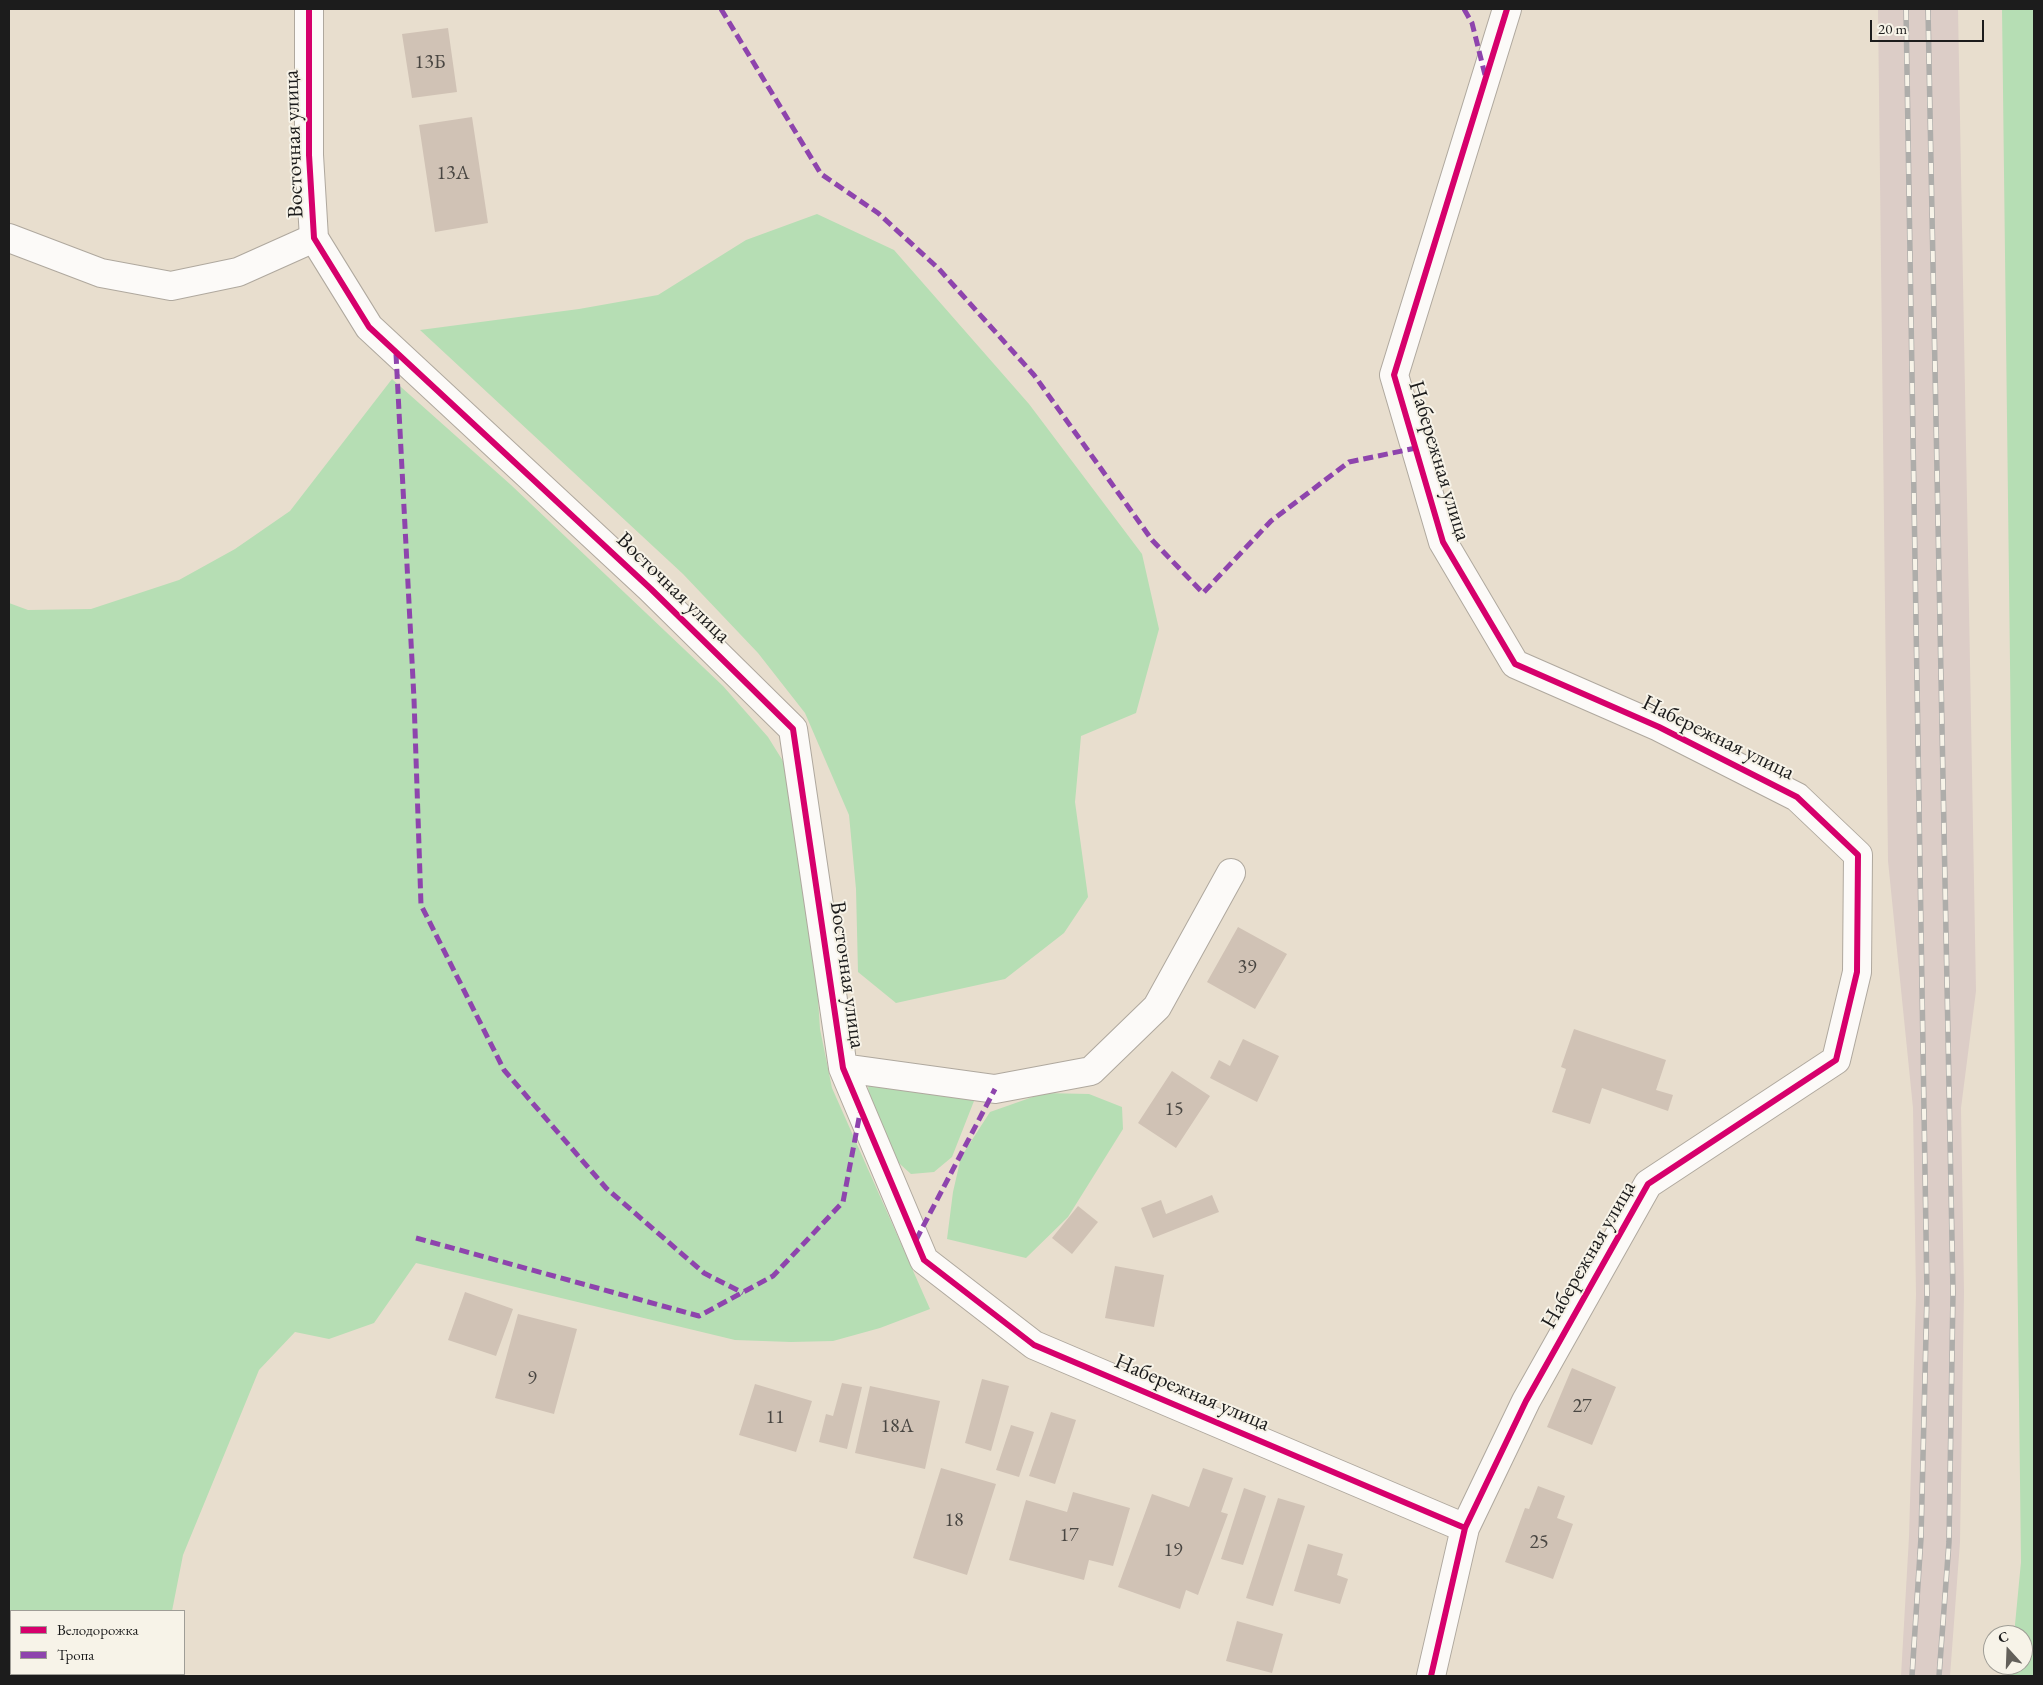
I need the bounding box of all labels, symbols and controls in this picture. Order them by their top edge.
scale bar [1873,10,1987,42]
text: 20 m [1878,19,1907,38]
house number: 13Б [415,51,445,75]
street label: Восточная улица [278,69,310,219]
house number: 13А [436,162,470,186]
street label: Набережная улица [1402,378,1476,544]
street label: Восточная улица [610,527,736,649]
street label: Набережная улица [1638,690,1798,786]
street label: Восточная улица [824,900,870,1050]
house number: 39 [1237,956,1257,980]
house number: 15 [1164,1098,1184,1122]
street label: Набережная улица [1536,1176,1642,1334]
street label: Набережная улица [1110,1348,1274,1438]
house number: 9 [527,1367,537,1391]
house number: 27 [1572,1395,1592,1419]
house number: 11 [765,1406,785,1430]
house number: 18А [880,1415,914,1439]
house number: 18 [944,1509,964,1533]
house number: 17 [1059,1524,1079,1548]
house number: 25 [1529,1531,1549,1555]
house number: 19 [1163,1539,1183,1563]
legend [10,1610,185,1675]
text: Велодорожка [57,1620,138,1639]
north arrow [1983,1625,2033,1675]
text: С [1995,1627,2011,1647]
text: Тропа [57,1645,94,1664]

